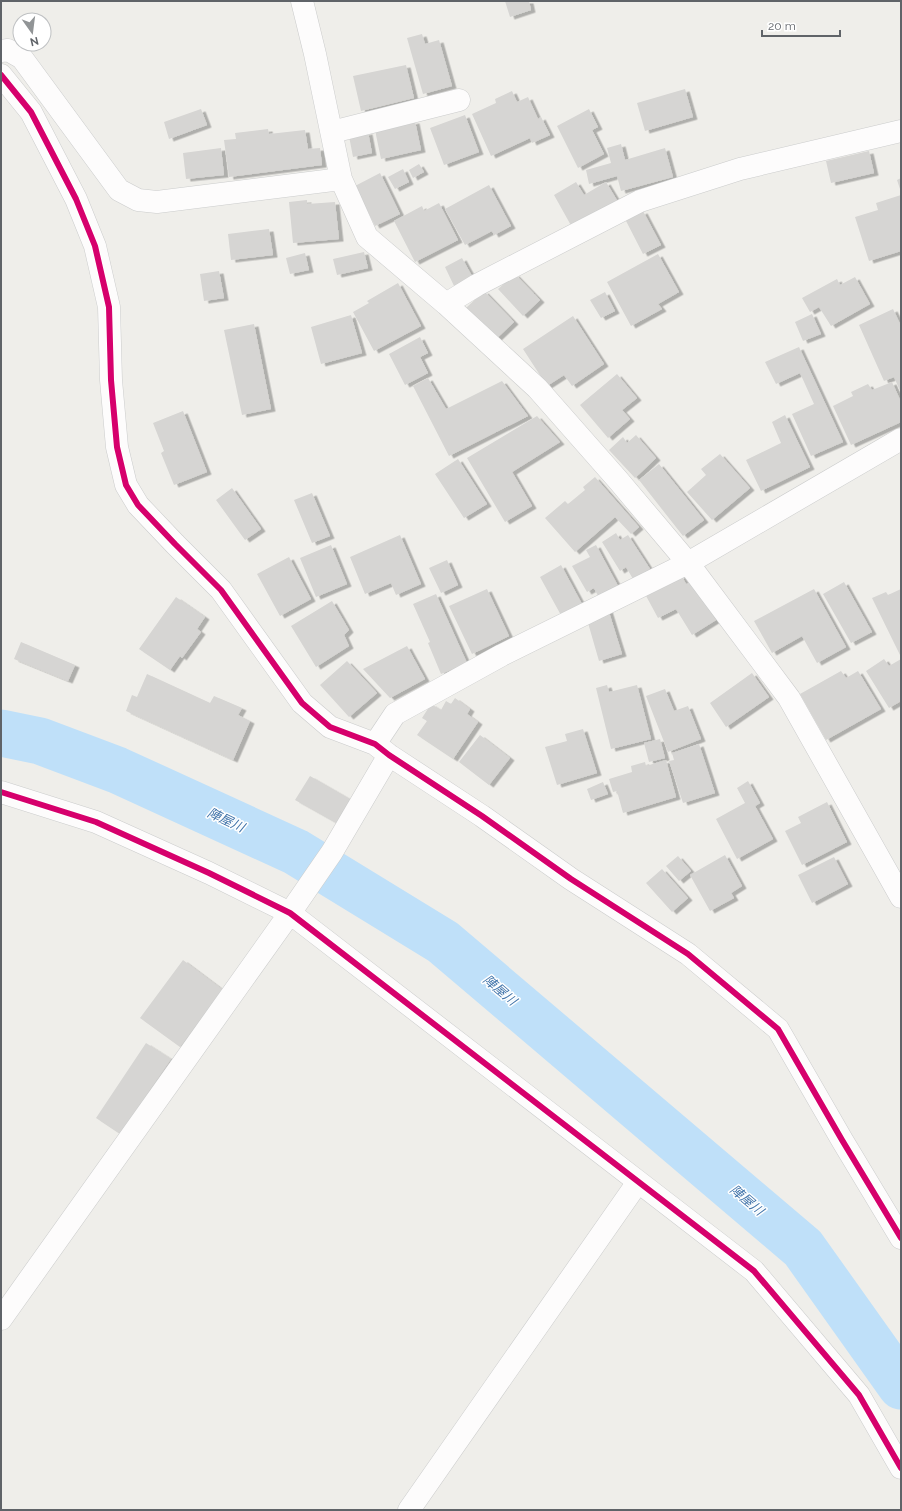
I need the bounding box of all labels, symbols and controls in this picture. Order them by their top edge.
north arrow [12,12,52,52]
scale bar [762,12,840,38]
text: 20 m [768,19,796,33]
text: N [29,34,40,49]
water label: 陣屋川 [205,805,249,836]
water label: 陣屋川 [480,972,521,1010]
water label: 陣屋川 [727,1182,768,1220]

